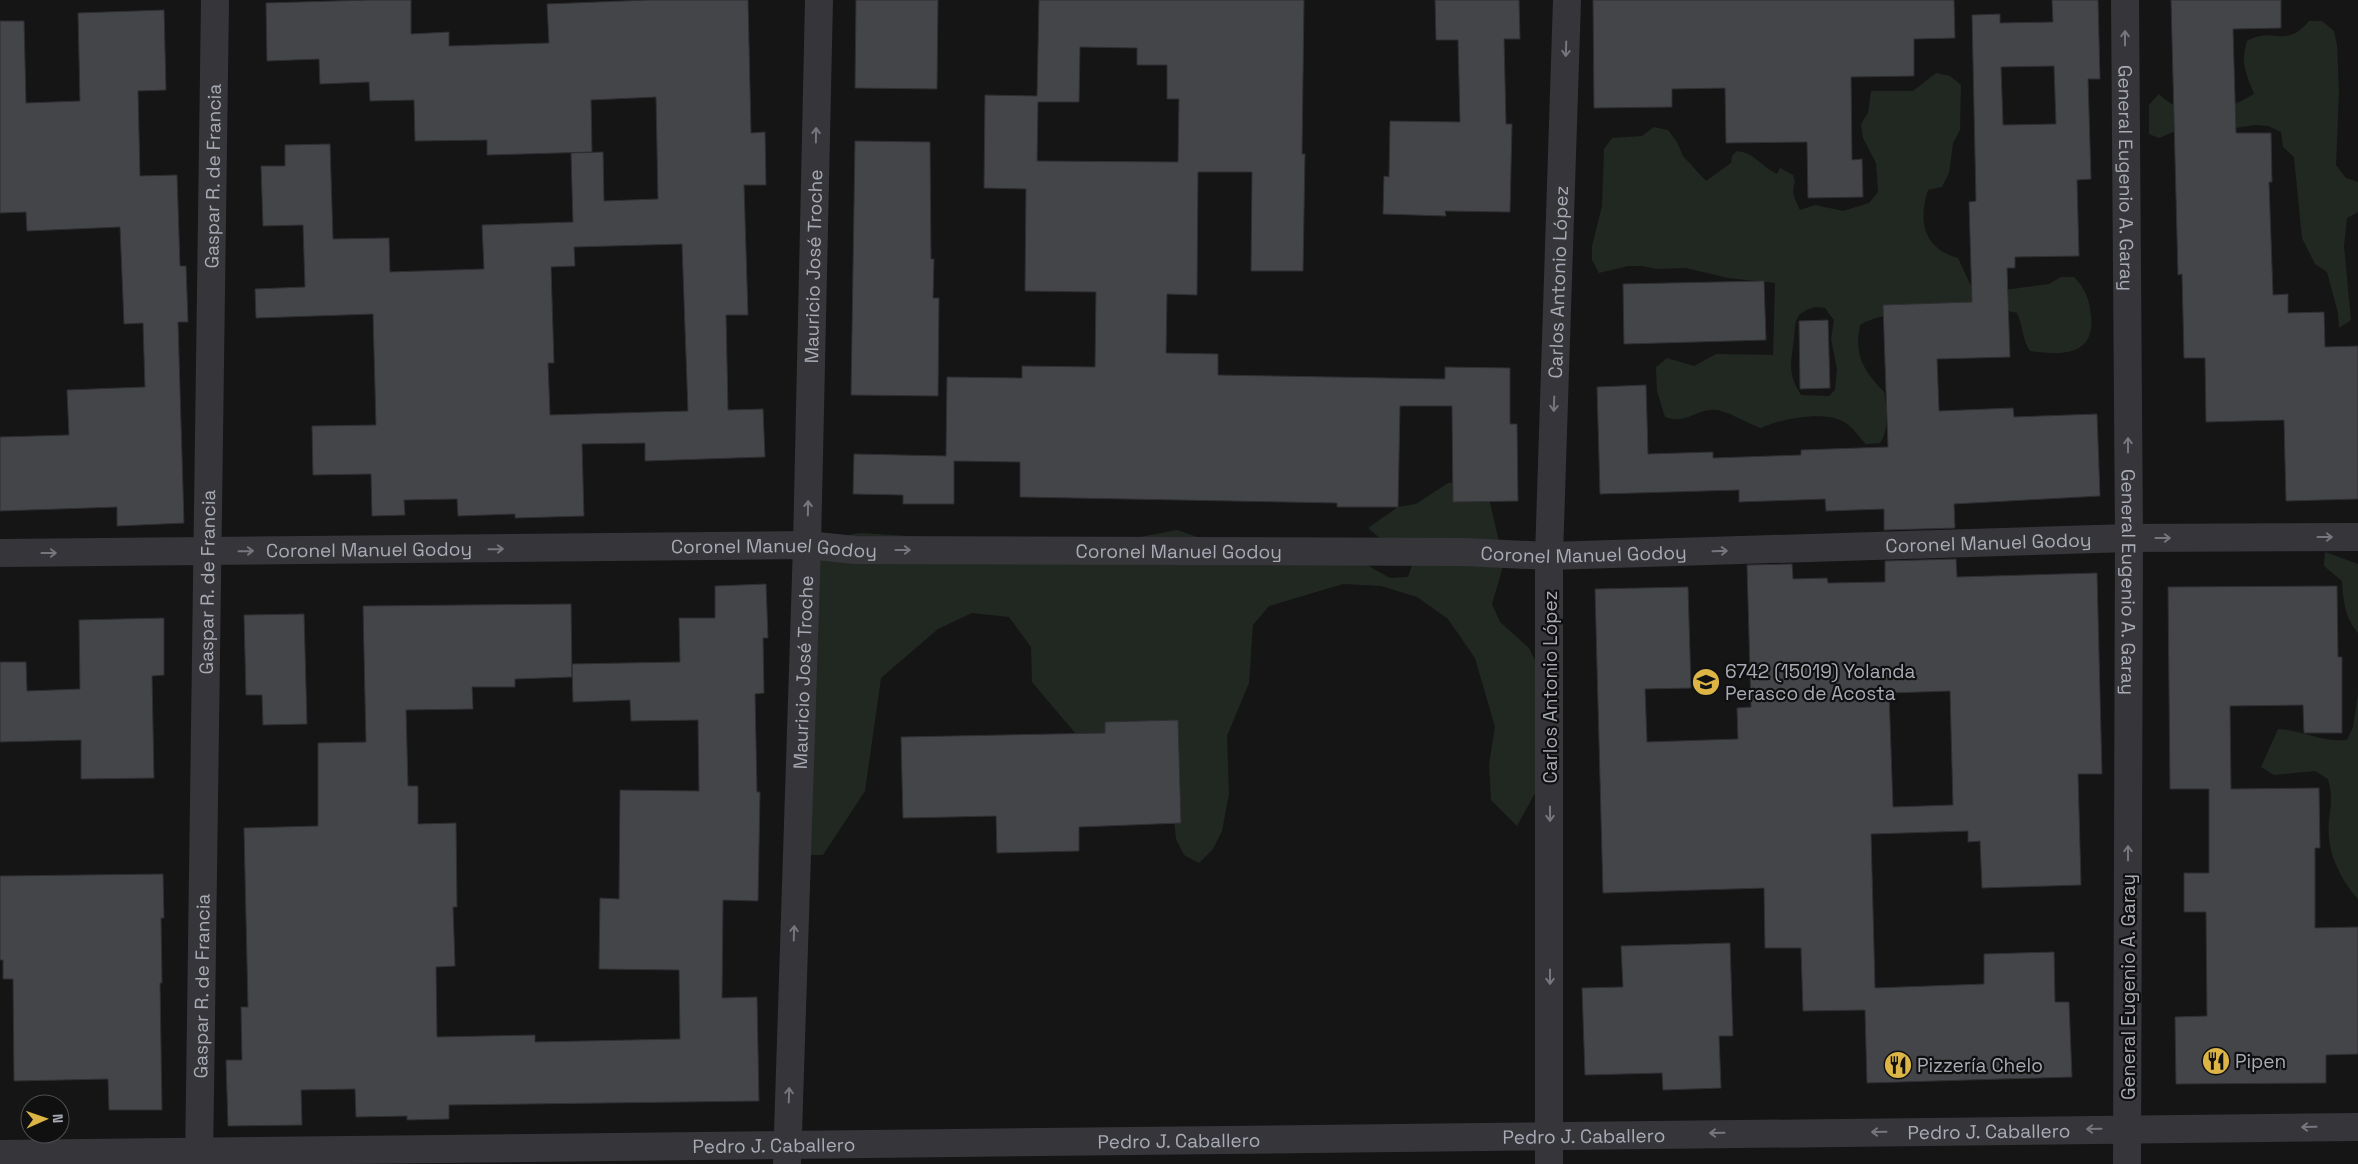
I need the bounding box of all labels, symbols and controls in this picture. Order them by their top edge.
one-way arrow [2120,30,2130,46]
one-way arrow [1561,40,1570,56]
street label: General Eugenio A. Garay [2113,65,2140,291]
street label: Gaspar R. de Francia [199,83,226,269]
one-way arrow [811,128,821,144]
street label: Mauricio José Troche [799,169,828,364]
street label: Carlos Antonio López [1542,185,1573,379]
one-way arrow [1549,395,1559,411]
one-way arrow [2123,438,2133,454]
street label: General Eugenio A. Garay [2116,469,2142,695]
street label: Gaspar R. de Francia [193,489,221,675]
one-way arrow [803,500,813,516]
street label: Coronel Manuel Godoy [1885,527,2092,558]
street label: Coronel Manuel Godoy [671,532,877,563]
one-way arrow [2317,532,2333,542]
one-way arrow [2154,533,2171,543]
street label: Coronel Manuel Godoy [266,536,472,563]
street label: Coronel Manuel Godoy [1076,538,1282,564]
street label: Coronel Manuel Godoy [1480,539,1687,569]
one-way arrow [488,544,504,553]
one-way arrow [895,545,911,555]
one-way arrow [238,546,254,556]
one-way arrow [1712,546,1728,555]
one-way arrow [40,548,56,558]
street label: Mauricio José Troche [787,575,819,770]
street label: Carlos Antonio López [1538,591,1563,783]
place label: 6742 (15019) Yolanda Perasco de Acosta [1725,659,1916,706]
school or university icon: 6742 (15019) Yolanda Perasco de Acosta [1691,667,1721,697]
one-way arrow [1545,806,1555,822]
one-way arrow [2123,845,2133,862]
street label: General Eugenio A. Garay [2116,874,2141,1100]
street label: Gaspar R. de Francia [188,893,215,1079]
one-way arrow [790,925,799,941]
one-way arrow [1545,968,1555,985]
restaurant icon: Pipen [2201,1046,2231,1076]
place label: Pipen [2235,1049,2286,1074]
restaurant icon: Pizzería Chelo [1883,1050,1913,1080]
place label: Pizzería Chelo [1917,1053,2043,1078]
one-way arrow [784,1087,794,1104]
north arrow [20,1094,70,1144]
text: N [49,1114,67,1124]
street label: Pedro J. Caballero [1907,1118,2070,1145]
street label: Pedro J. Caballero [1502,1122,1665,1149]
one-way arrow [2302,1122,2318,1132]
one-way arrow [2087,1124,2103,1134]
street label: Pedro J. Caballero [1097,1127,1260,1154]
one-way arrow [1872,1127,1888,1137]
one-way arrow [1709,1129,1725,1138]
street label: Pedro J. Caballero [692,1132,856,1159]

